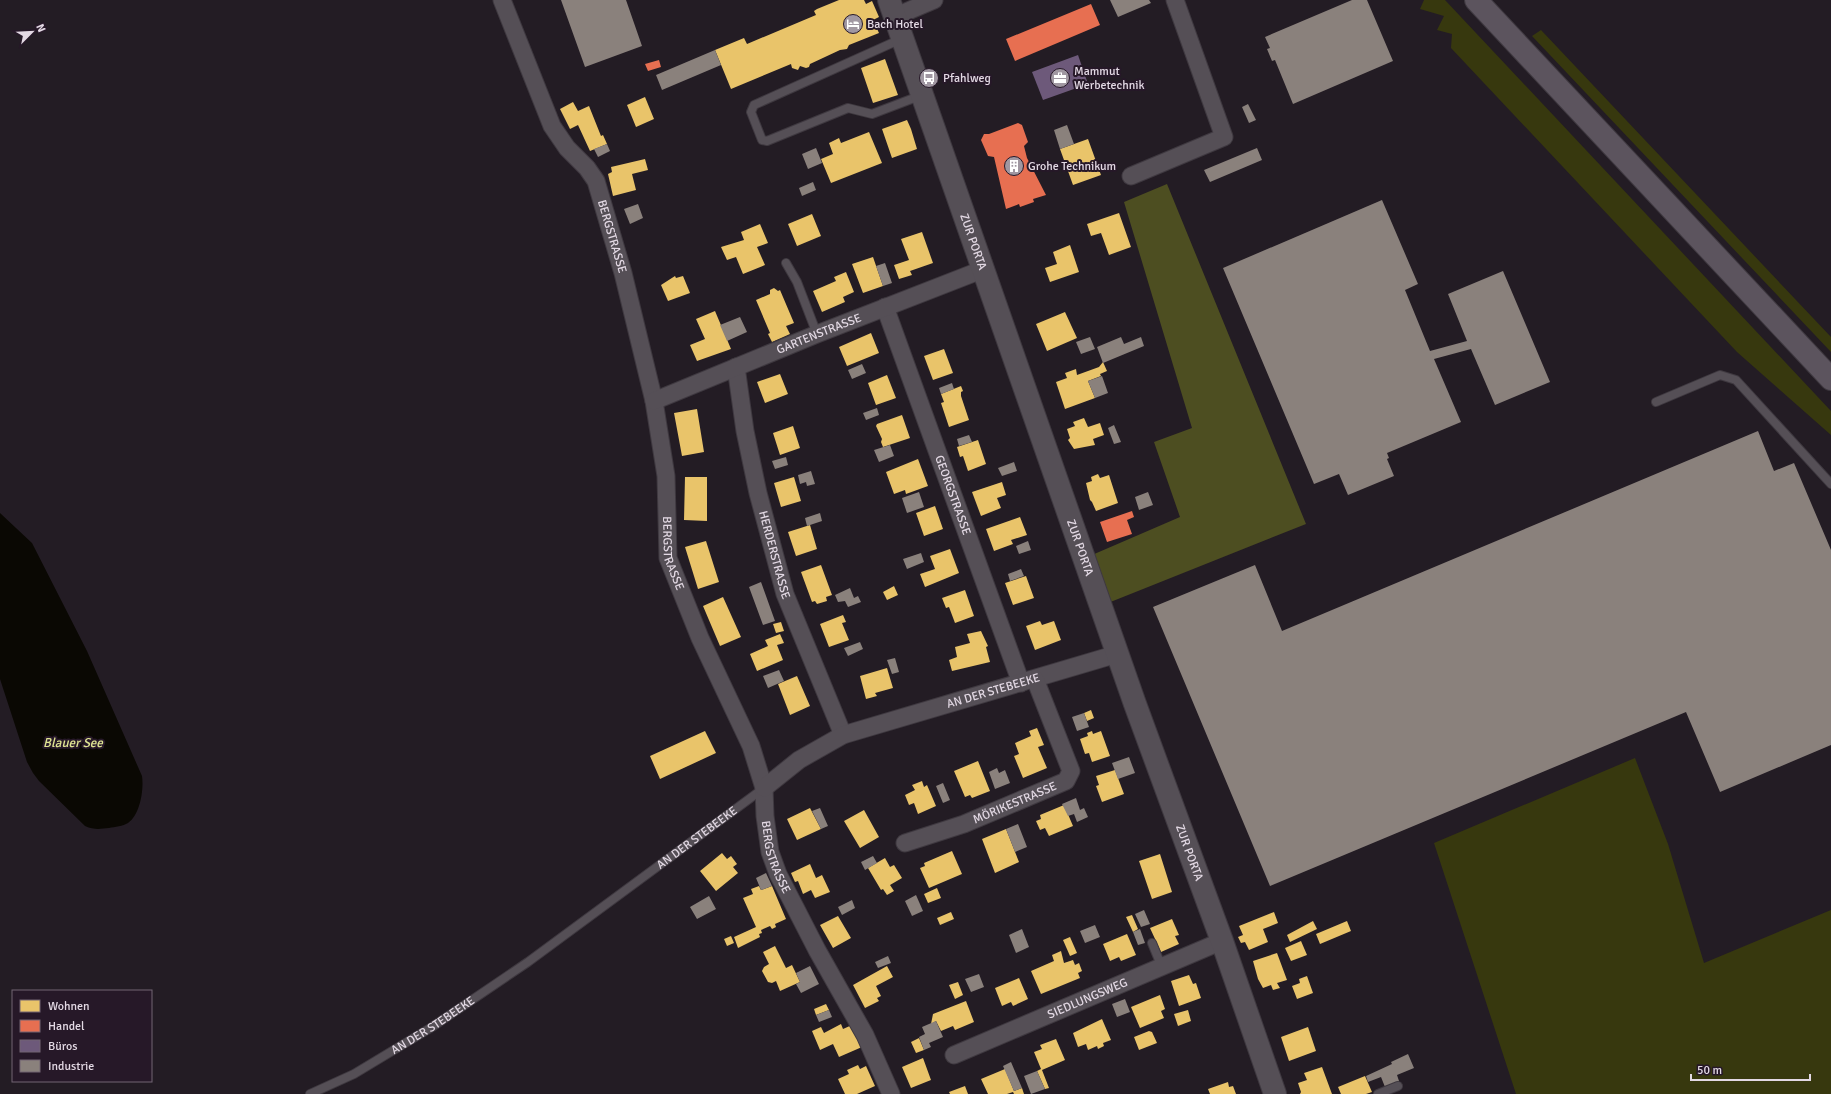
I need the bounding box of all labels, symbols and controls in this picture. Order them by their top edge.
north arrow [12,12,52,52]
hotel icon: Bach Hotel [842,13,864,35]
place label: Bach Hotel [867,17,923,32]
text: N [33,22,48,34]
place label: Mammut Werbetechnik [1074,64,1145,93]
bus stop icon: Pfahlweg [918,67,940,89]
office icon: Mammut Werbetechnik [1049,67,1071,89]
place label: Pfahlweg [943,71,991,86]
building icon: Grohe Technikum [1003,155,1025,177]
place label: Grohe Technikum [1028,159,1116,174]
street label: BERGSTRASSE [594,198,630,275]
street label: ZUR PORTA [956,212,990,273]
street label: GARTENSTRASSE [774,310,864,358]
street label: GEORGSTRASSE [931,453,974,538]
street label: HERDERSTRASSE [755,509,793,602]
street label: BERGSTRASSE [659,516,687,593]
street label: ZUR PORTA [1063,517,1097,579]
street label: AN DER STEBEEKE [945,670,1042,712]
water label: Blauer See [43,735,104,751]
street label: MÖRIKESTRASSE [971,779,1059,827]
street label: AN DER STEBEEKE [654,803,740,873]
street label: BERGSTRASSE [758,820,794,896]
street label: ZUR PORTA [1172,822,1206,884]
street label: SIEDLUNGSWEG [1045,975,1130,1022]
legend [12,990,152,1082]
street label: AN DER STEBEEKE [388,993,478,1058]
text: Wohnen [48,999,90,1014]
text: Handel [48,1019,85,1034]
text: Büros [48,1039,78,1054]
scale bar [1691,1056,1810,1082]
text: Industrie [48,1059,94,1074]
text: 50 m [1697,1063,1722,1078]

